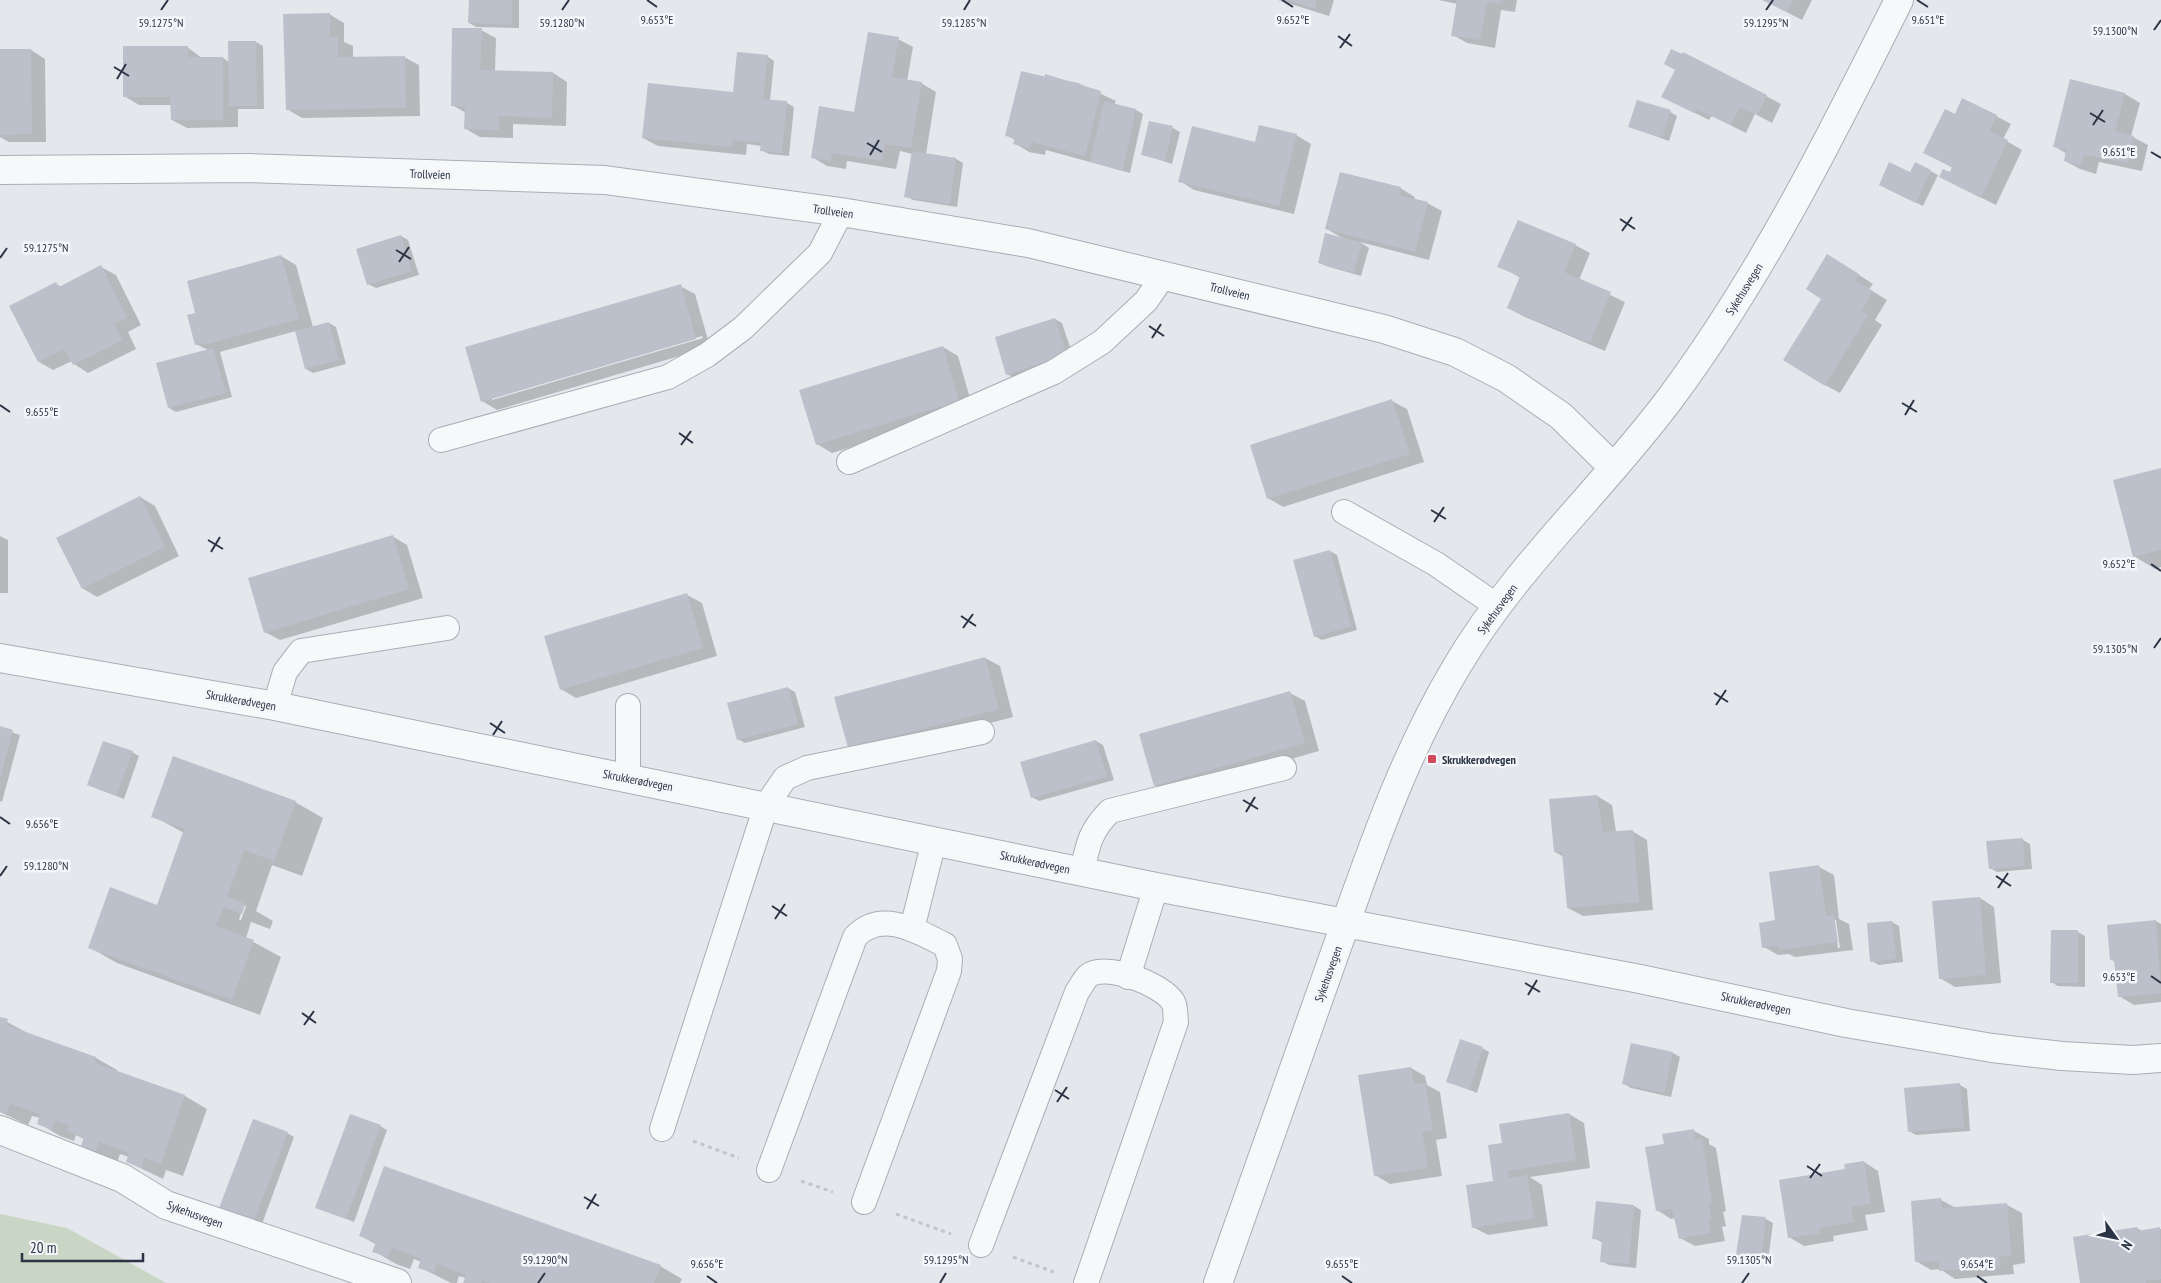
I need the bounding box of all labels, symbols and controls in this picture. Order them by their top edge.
text: 9.653°E [641,12,674,27]
text: 9.652°E [1277,12,1310,27]
text: 9.651°E [1912,12,1945,27]
text: 59.1275°N [138,15,184,30]
text: 59.1280°N [539,15,585,30]
text: 59.1285°N [941,15,987,30]
text: 59.1295°N [1743,15,1789,30]
text: 59.1300°N [2092,23,2138,38]
text: 9.651°E [2103,144,2136,159]
street label: Trollveien [409,166,451,182]
street label: Trollveien [812,201,854,221]
text: 59.1275°N [23,240,69,255]
street label: Sykehusvegen [1722,260,1766,318]
street label: Trollveien [1208,279,1252,303]
text: 9.655°E [26,404,59,419]
text: 9.652°E [2103,556,2136,571]
street label: Sykehusvegen [1474,581,1520,637]
text: 59.1305°N [2092,641,2138,656]
street label: Skrukkerødvegen [205,686,277,714]
place label: Skrukkerødvegen [1442,752,1516,767]
marker: Skrukkerødvegen [1426,753,1438,765]
street label: Skrukkerødvegen [602,766,674,794]
text: 9.656°E [26,816,59,831]
street label: Skrukkerødvegen [999,847,1071,877]
text: 59.1280°N [23,858,69,873]
street label: Sykehusvegen [1311,944,1345,1004]
text: 9.653°E [2103,969,2136,984]
street label: Skrukkerødvegen [1720,988,1792,1018]
street label: Sykehusvegen [165,1197,225,1231]
north arrow [2091,1213,2141,1263]
scale bar [22,1230,144,1262]
text: N [2117,1237,2137,1253]
text: 20 m [30,1238,56,1257]
text: 59.1290°N [522,1252,568,1267]
text: 59.1295°N [923,1252,969,1267]
text: 59.1305°N [1726,1252,1772,1267]
text: 9.656°E [691,1256,724,1271]
text: 9.655°E [1326,1256,1359,1271]
text: 9.654°E [1961,1256,1994,1271]

